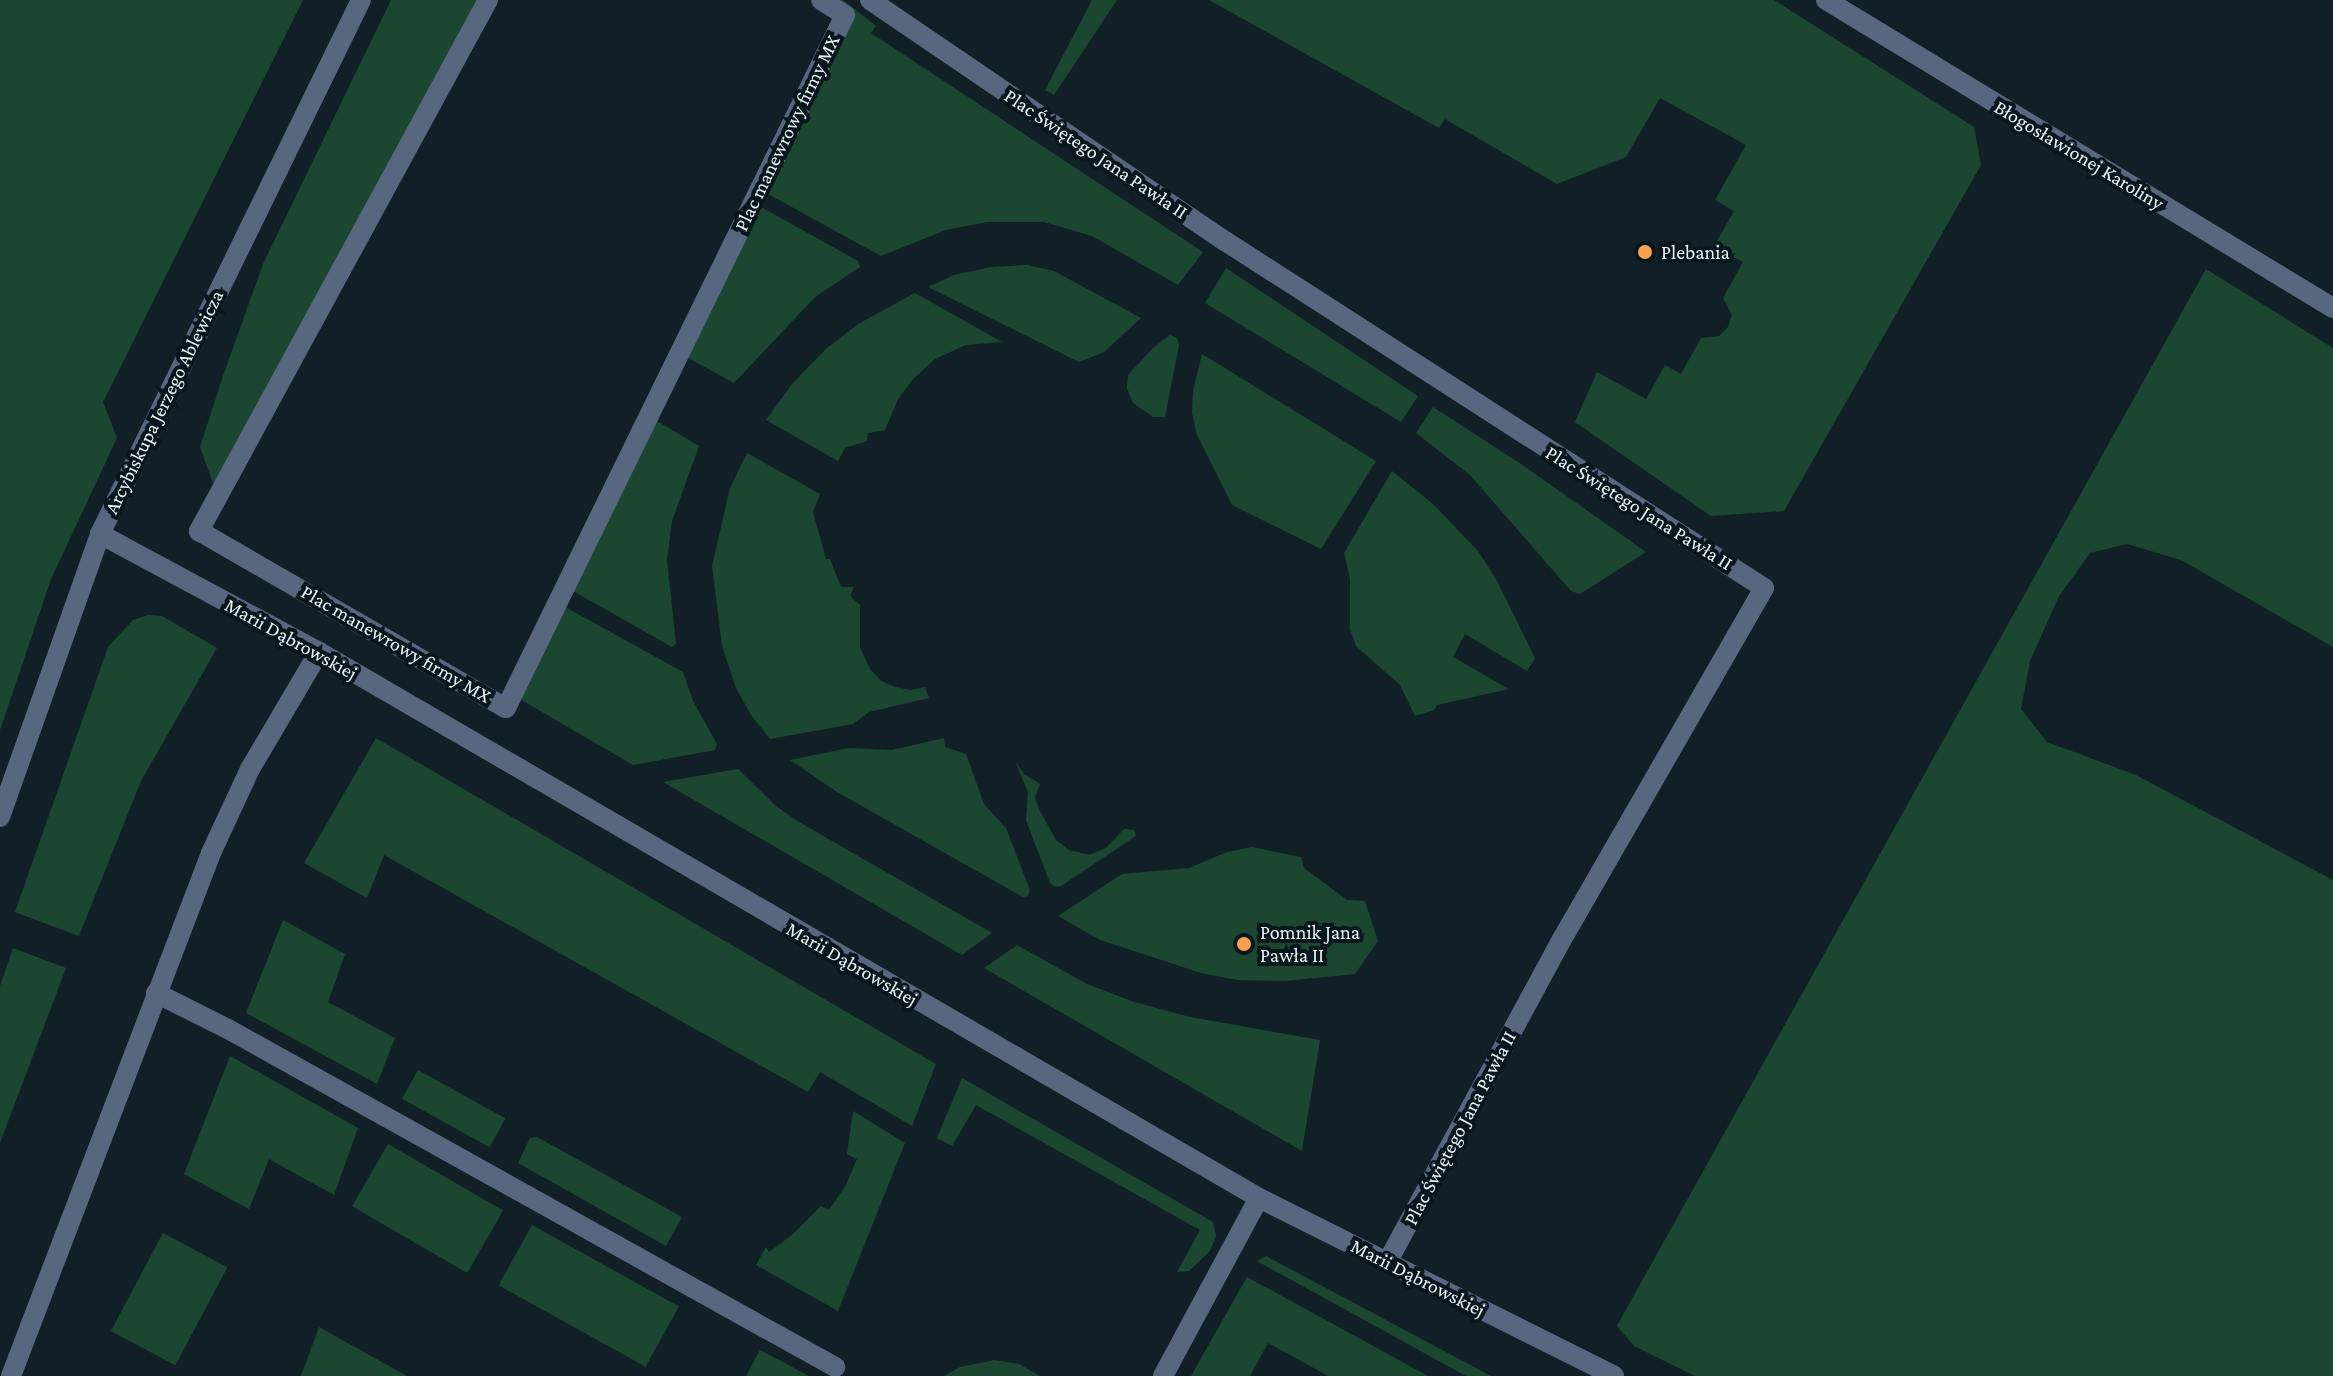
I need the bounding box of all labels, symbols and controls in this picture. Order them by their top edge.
street label: Plac manewrowy firmy MX [729,31,845,235]
street label: Plac Świętego Jana Pawła II [1000,84,1192,224]
street label: Błogosławionej Karoliny [1990,95,2168,215]
place label: Plebania [1661,240,1730,264]
marker: Plebania [1636,243,1654,261]
street label: Arcybiskupa Jerzego Ablewicza [99,286,229,518]
street label: Plac Świętego Jana Pawła II [1541,441,1737,575]
street label: Plac manewrowy firmy MX [297,580,495,708]
street label: Marii Dąbrowskiej [221,593,361,685]
street label: Marii Dąbrowskiej [782,917,922,1011]
place label: Pomnik Jana Pawła II [1260,920,1360,967]
marker: Pomnik Jana Pawła II [1235,935,1253,953]
street label: Plac Świętego Jana Pawła II [1399,1027,1521,1229]
street label: Marii Dąbrowskiej [1347,1234,1489,1322]

